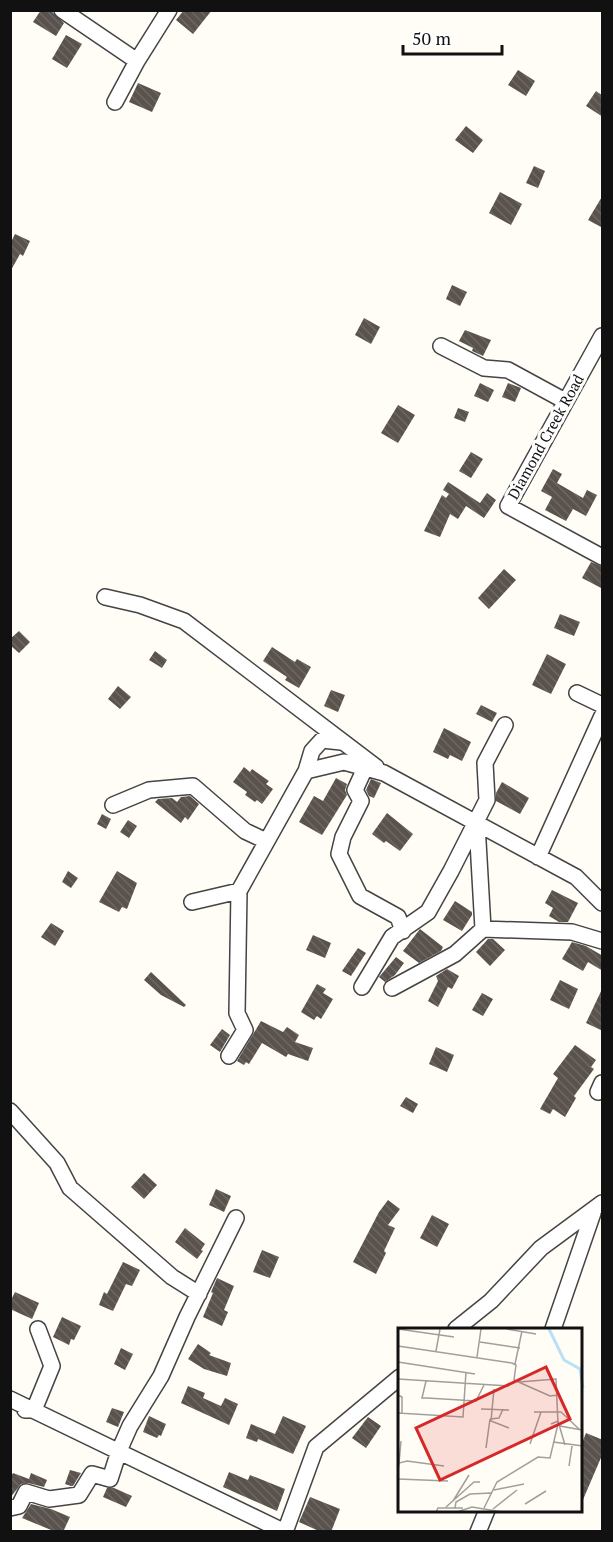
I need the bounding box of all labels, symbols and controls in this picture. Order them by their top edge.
scale bar [403,18,502,56]
text: 50 m [412,26,452,50]
street label: Diamond Creek Road [502,370,588,503]
inset map [398,1328,583,1512]

